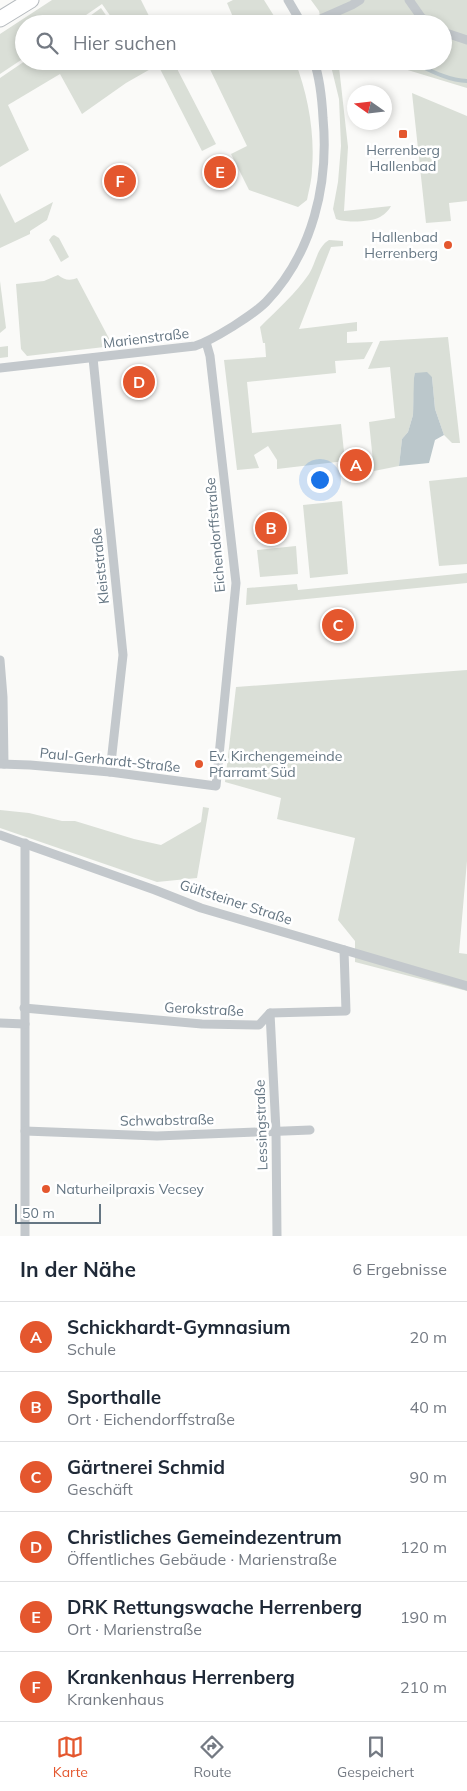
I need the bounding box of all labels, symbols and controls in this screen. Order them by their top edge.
search box [15,15,452,70]
icon: search [33,29,61,57]
text: Hier suchen [73,31,177,55]
north arrow [347,85,392,130]
marker: Herrenberg Hallenbad [397,128,409,140]
place label: Herrenberg Hallenbad [366,141,440,175]
pin: E [204,153,236,191]
pin: F [104,162,136,200]
place label: Hallenbad Herrenberg [364,228,438,262]
marker: Hallenbad Herrenberg [442,239,454,251]
street label: Marienstraße [102,324,190,352]
pin: D [123,363,155,401]
pin: A [340,446,372,484]
your location [307,467,333,493]
street label: Eichendorffstraße [201,477,229,593]
pin: B [255,509,287,547]
street label: Kleiststraße [87,527,113,605]
pin: C [322,606,354,644]
street label: Paul-Gerhardt-Straße [39,744,181,776]
place label: Ev. Kirchengemeinde Pfarramt Süd [209,747,342,781]
marker: Ev. Kirchengemeinde Pfarramt Süd [193,758,205,770]
street label: Gültsteiner Straße [177,875,295,929]
street label: Gerokstraße [164,998,244,1020]
street label: Lessingstraße [250,1079,272,1171]
street label: Schwabstraße [120,1110,214,1130]
place label: Naturheilpraxis Vecsey [56,1180,205,1198]
marker: Naturheilpraxis Vecsey [40,1183,52,1195]
scale bar [15,1201,101,1224]
text: 50 m [22,1204,55,1222]
text: In der Nähe [20,1256,136,1282]
text: 6 Ergebnisse [352,1259,447,1279]
text: Schickhardt-Gymnasium [67,1315,291,1339]
text: A [30,1327,42,1347]
text: 20 m [410,1327,447,1347]
text: Schule [67,1339,116,1359]
text: Sporthalle [67,1385,161,1409]
text: B [30,1397,42,1417]
text: 40 m [410,1397,447,1417]
text: Ort · Eichendorffstraße [67,1409,235,1429]
text: Gärtnerei Schmid [67,1455,225,1479]
text: C [31,1467,41,1487]
text: 90 m [410,1467,447,1487]
text: Geschäft [67,1479,133,1499]
text: Christliches Gemeindezentrum [67,1525,342,1549]
text: D [30,1537,42,1557]
text: 120 m [400,1537,447,1557]
text: Öffentliches Gebäude · Marienstraße [67,1549,337,1569]
text: DRK Rettungswache Herrenberg [67,1595,362,1619]
text: E [31,1607,41,1627]
text: 190 m [400,1607,447,1627]
text: Ort · Marienstraße [67,1619,202,1639]
text: Krankenhaus Herrenberg [67,1665,295,1689]
text: F [31,1677,41,1697]
text: 210 m [400,1677,447,1697]
text: Krankenhaus [67,1689,164,1709]
tab: Karte [53,1733,88,1781]
tab: Route [193,1733,231,1781]
tab: Gespeichert [337,1733,414,1781]

